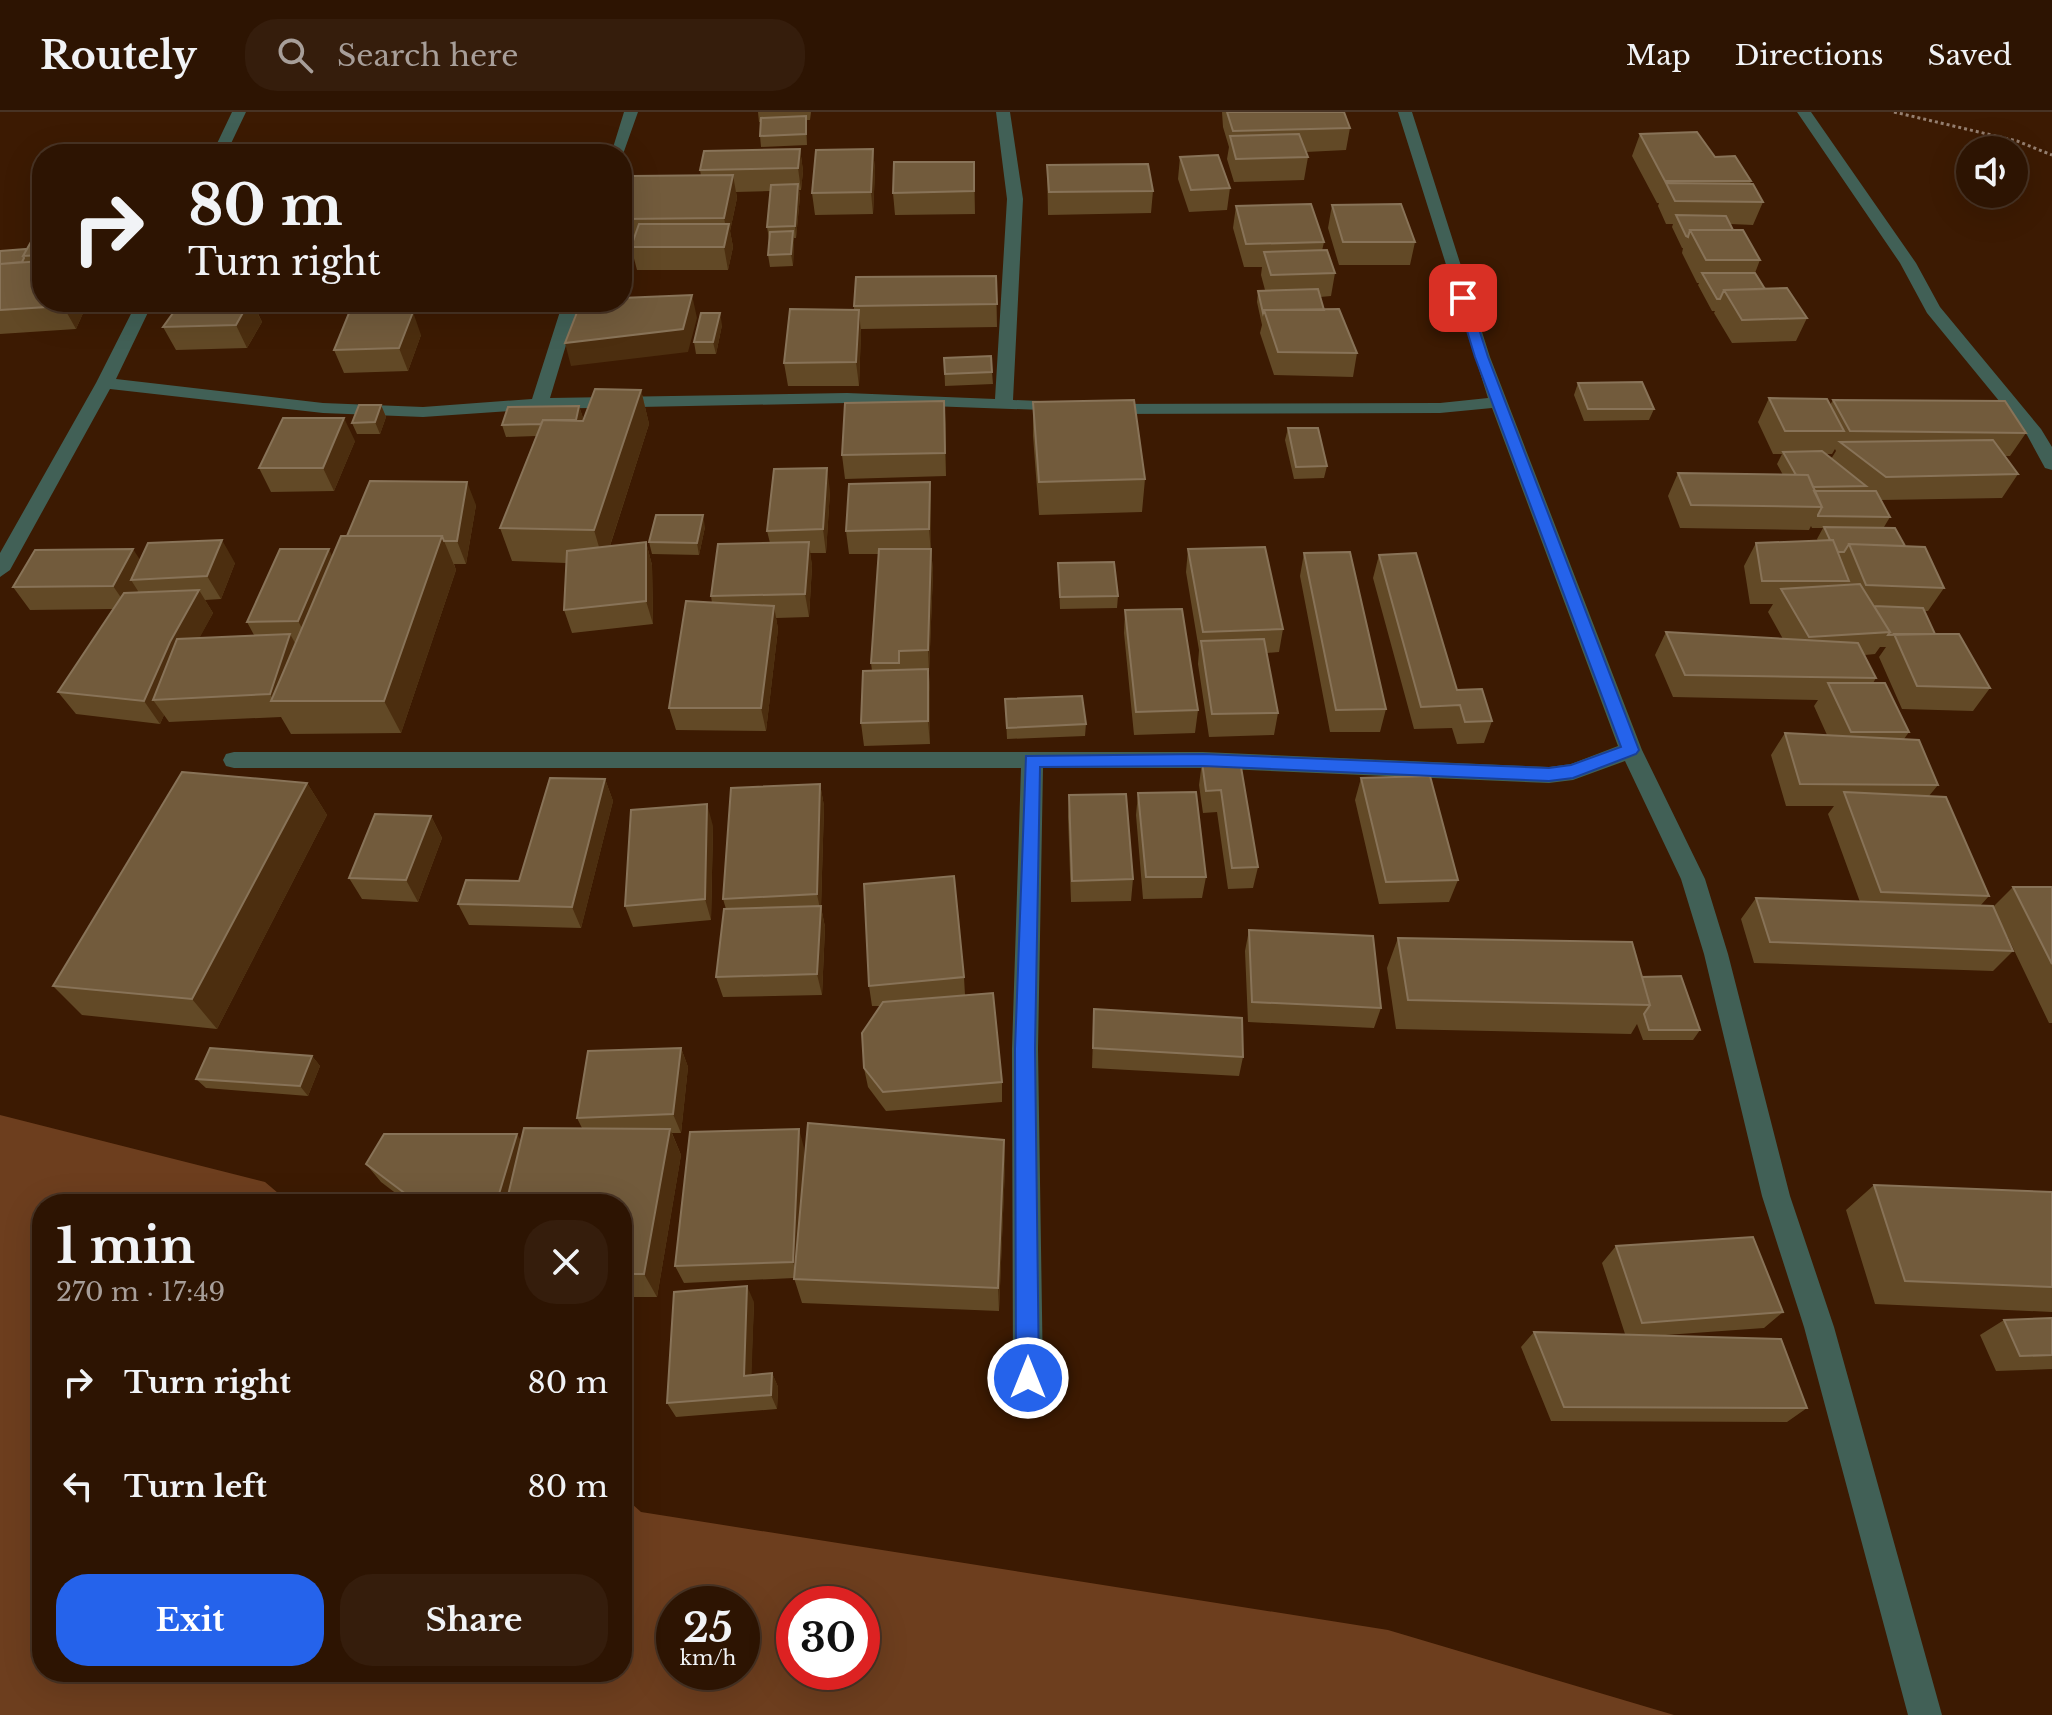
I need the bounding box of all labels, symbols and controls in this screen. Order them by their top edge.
search box [245,19,805,91]
text: Routely [40,32,197,79]
icon: search [273,33,317,77]
text: Search here [337,37,518,74]
text: Map [1626,38,1691,73]
text: Directions [1735,38,1884,73]
text: Saved [1928,38,2012,73]
map controls [1956,136,2028,208]
button: sound [1956,136,2028,208]
text: 80 m [188,171,343,240]
icon: right [56,176,160,280]
text: Turn right [188,240,381,285]
pin [1429,264,1497,332]
icon: arrive [1441,276,1485,320]
text: 1 min [56,1216,195,1276]
button: close [524,1220,608,1304]
text: 270 m · 17:49 [56,1276,225,1308]
position arrow [986,1336,1070,1420]
icon: right [56,1360,100,1404]
text: Turn right [124,1364,291,1401]
text: 80 m [528,1364,608,1401]
icon: left [56,1464,100,1508]
text: Turn left [124,1468,267,1505]
text: 80 m [528,1468,608,1505]
button: Exit [56,1574,324,1666]
button: Share [340,1574,608,1666]
speed limit sign: 30 [776,1586,880,1690]
text: 25 [683,1603,733,1653]
text: km/h [680,1646,736,1670]

